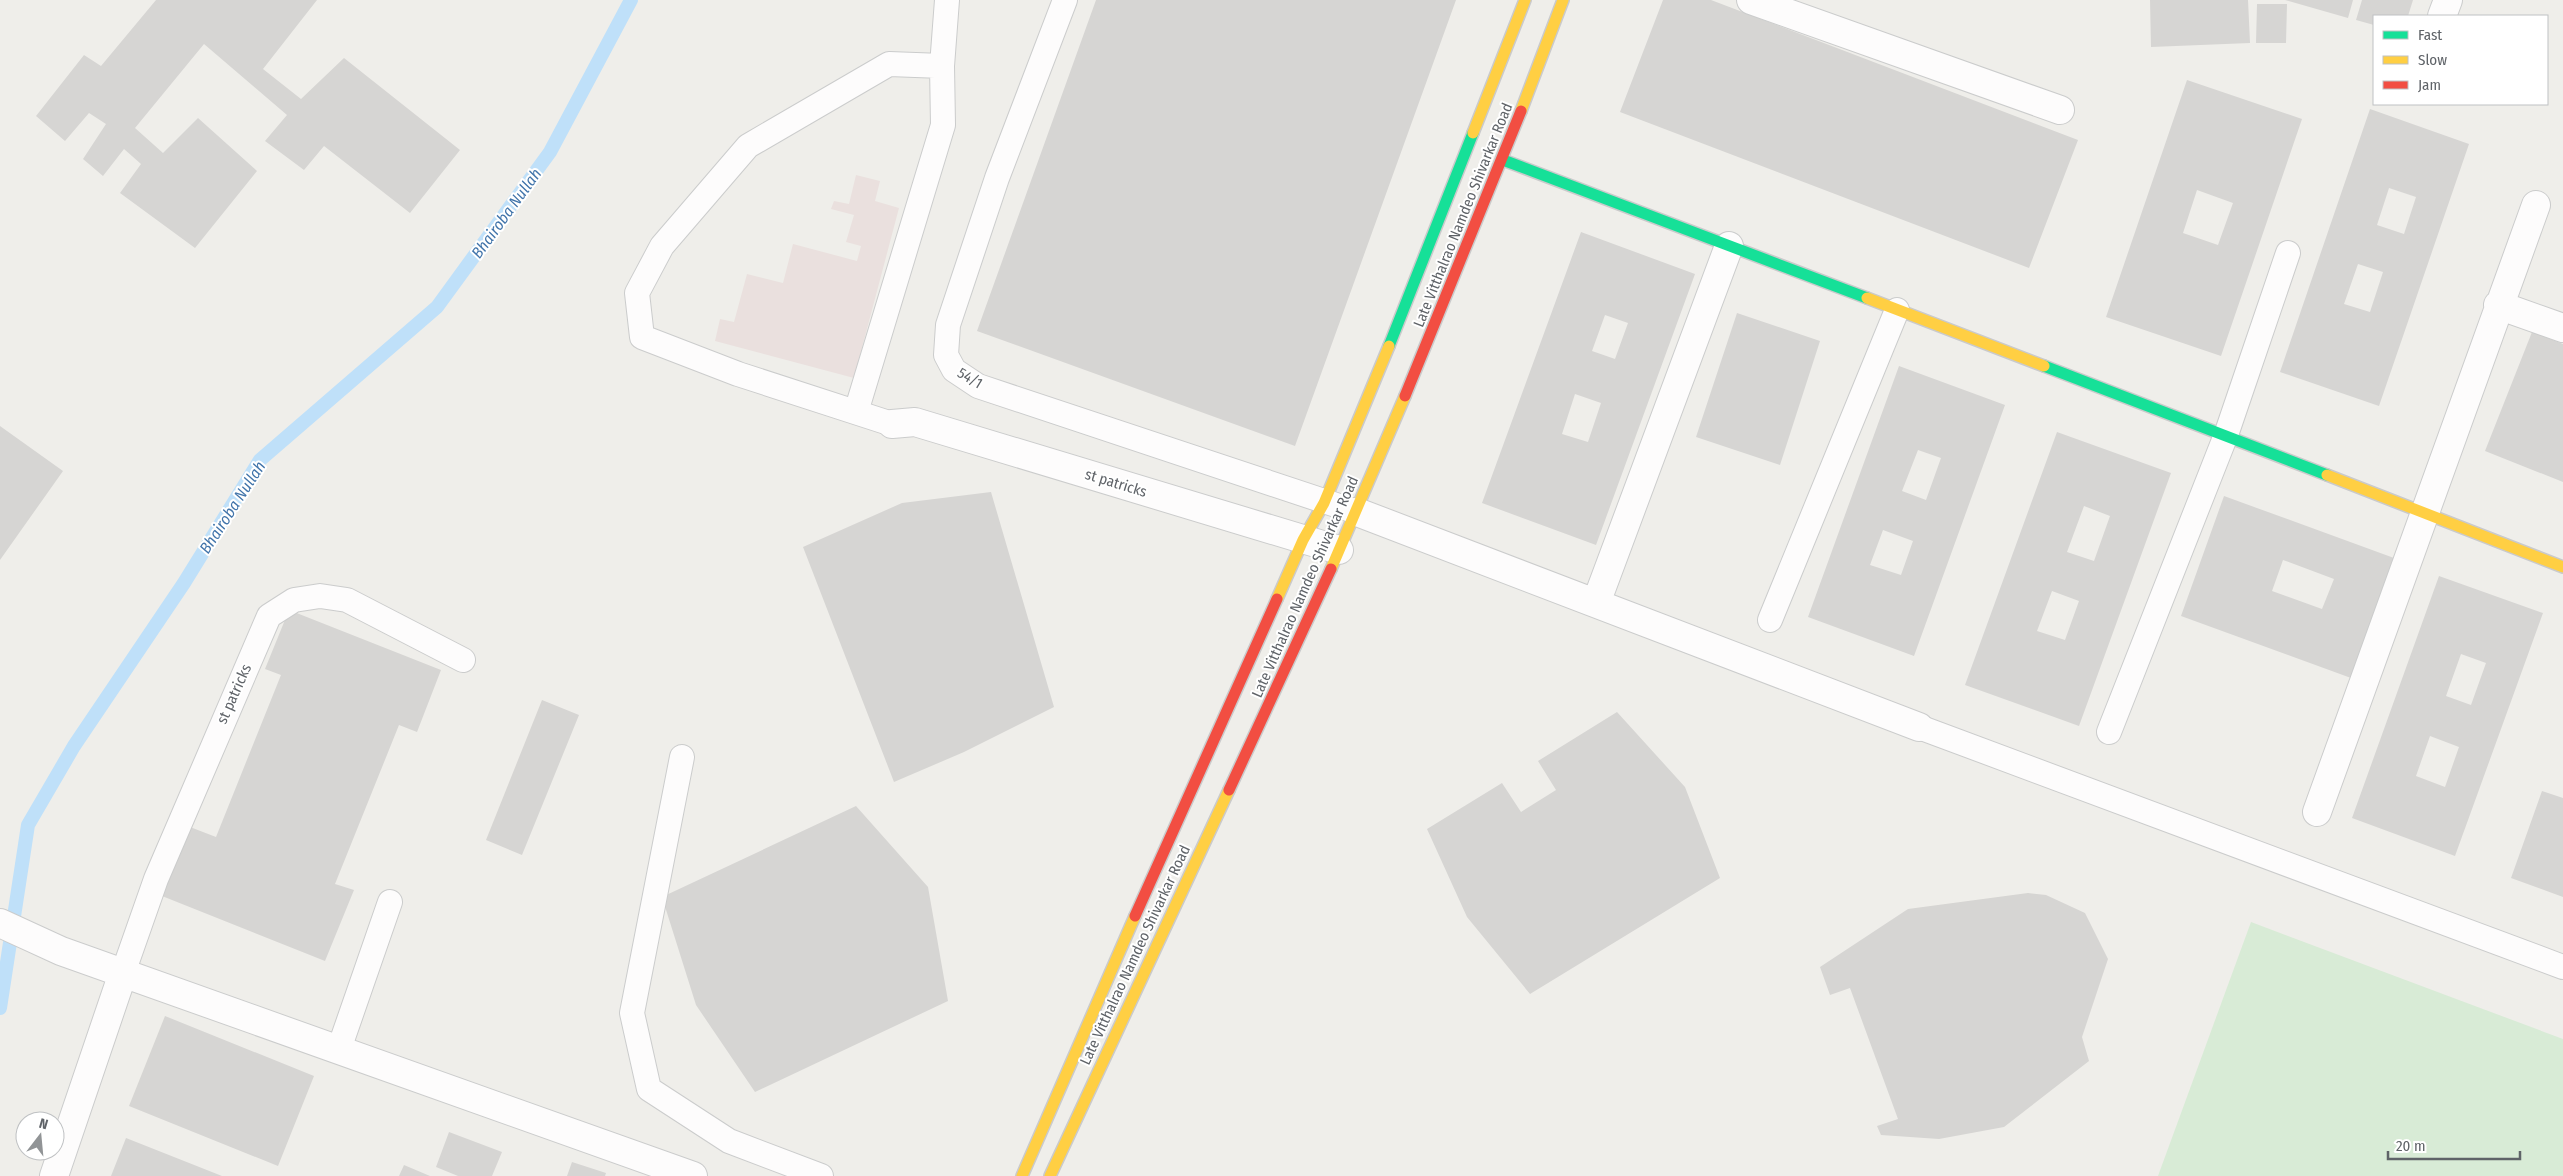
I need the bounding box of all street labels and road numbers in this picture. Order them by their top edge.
street label: Late Vitthalrao Namdeo Shivarkar Road [1410,100,1516,330]
street label: 54/1 [954,364,986,392]
street label: st patricks [1083,465,1149,501]
street label: Late Vitthalrao Namdeo Shivarkar Road [1248,474,1362,700]
street label: st patricks [213,661,255,727]
street label: Late Vitthalrao Namdeo Shivarkar Road [1076,842,1194,1068]

